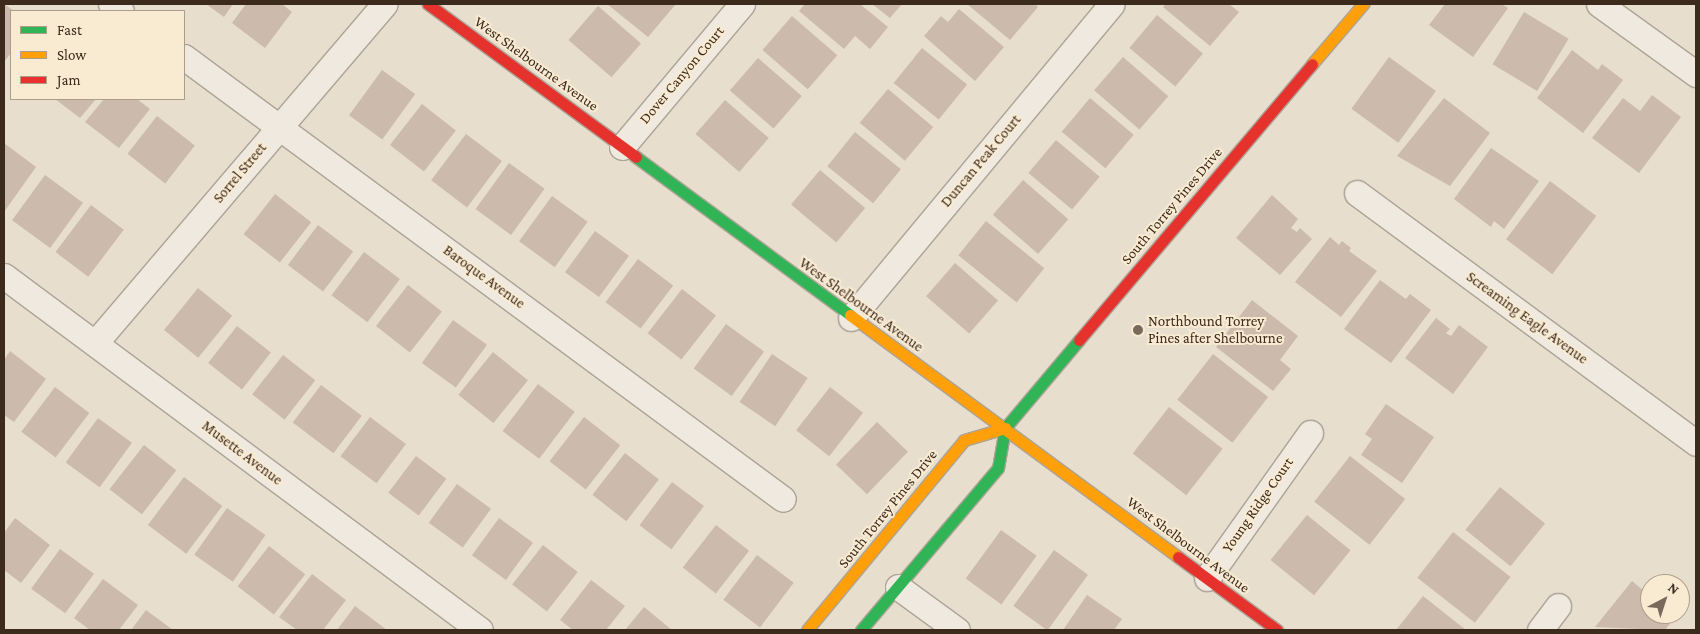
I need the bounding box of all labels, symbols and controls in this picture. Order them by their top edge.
legend [10,10,185,100]
street label: West Shelbourne Avenue [470,13,602,115]
text: Fast [57,22,82,38]
street label: Dover Canyon Court [636,22,728,128]
text: Slow [57,47,86,63]
text: Jam [57,72,80,88]
street label: Duncan Peak Court [937,111,1025,211]
street label: Sorrel Street [210,139,270,207]
street label: South Torrey Pines Drive [1118,144,1226,268]
street label: Baroque Avenue [440,241,528,313]
street label: West Shelbourne Avenue [795,254,927,356]
street label: Screaming Eagle Avenue [1463,268,1591,368]
place label: Northbound Torrey Pines after Shelbourne [1148,312,1282,347]
marker: Northbound Torrey Pines after Shelbourne [1132,324,1144,336]
street label: Musette Avenue [198,417,286,489]
street label: South Torrey Pines Drive [835,446,941,572]
street label: Young Ridge Court [1219,454,1297,556]
street label: West Shelbourne Avenue [1123,493,1253,597]
north arrow [1640,574,1690,624]
text: N [1665,579,1683,597]

